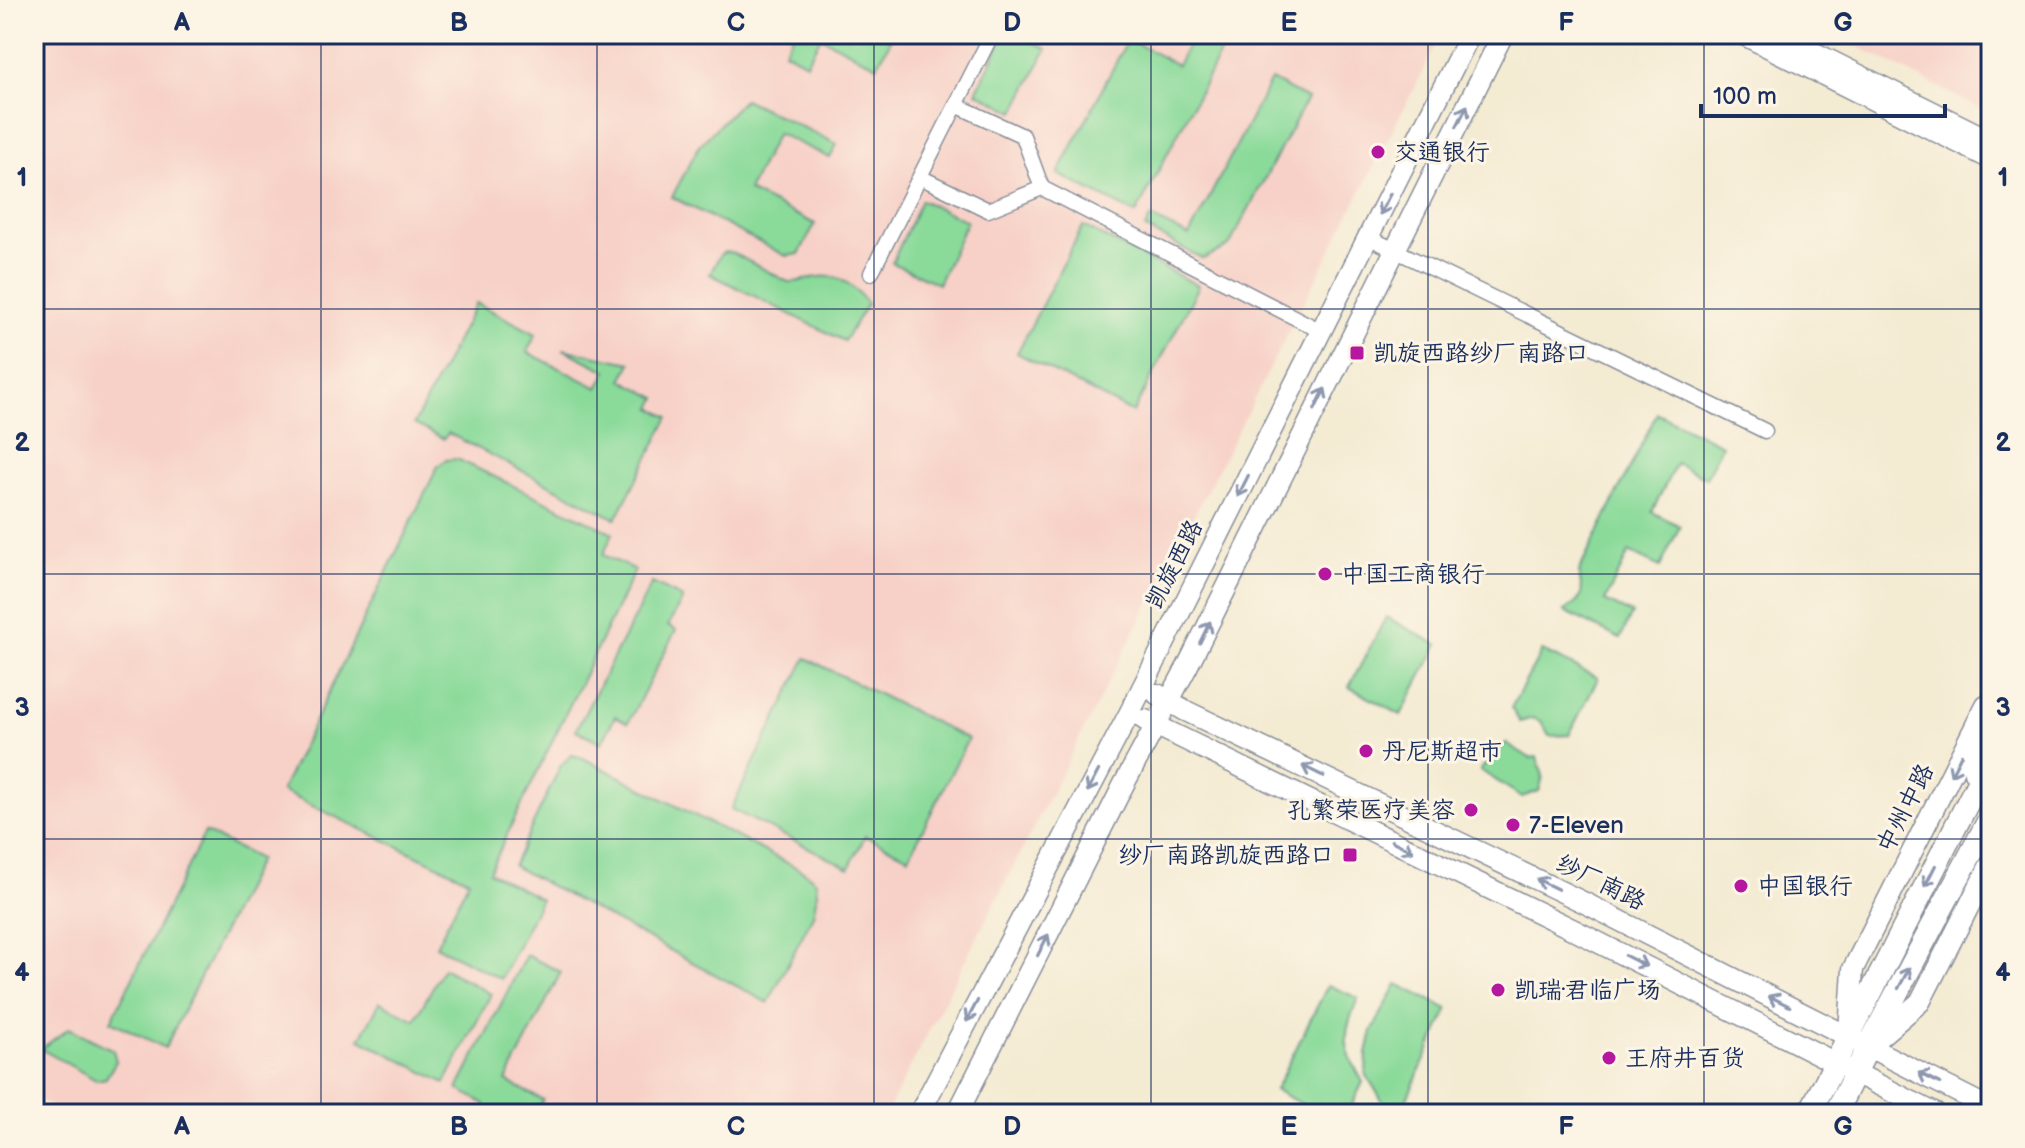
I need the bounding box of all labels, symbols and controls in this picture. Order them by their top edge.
text: A [173,8,190,39]
text: B [450,8,468,39]
text: C [727,8,745,39]
text: D [1003,8,1021,39]
text: E [1281,8,1298,39]
text: F [1558,8,1574,39]
text: G [1833,8,1853,39]
scale bar [1701,68,1945,118]
text: 100 m [1713,82,1777,111]
one-way arrow [1455,105,1470,129]
place label: 交通银行 [1394,138,1490,167]
marker: 交通银行 [1369,143,1387,161]
text: 1 [17,163,27,194]
text: 1 [1998,163,2008,194]
one-way arrow [1376,191,1392,215]
place label: 凯旋西路纱厂南路口 [1373,339,1589,368]
marker: 凯旋西路纱厂南路口 [1348,344,1366,362]
one-way arrow [1313,387,1329,411]
text: 2 [14,428,30,459]
text: 2 [1995,428,2011,459]
one-way arrow [1234,474,1250,498]
street label: 凯旋西路 [1140,515,1209,614]
place label: 中国工商银行 [1341,560,1485,589]
marker: 中国工商银行 [1316,565,1334,583]
one-way arrow [1197,620,1213,644]
text: 3 [14,693,30,724]
text: 3 [1995,693,2011,724]
place label: 丹尼斯超市 [1382,737,1502,766]
marker: 丹尼斯超市 [1357,742,1375,760]
one-way arrow [1948,752,1963,776]
street label: 中州中路 [1871,759,1940,858]
one-way arrow [1301,763,1325,778]
one-way arrow [1084,769,1100,792]
place label: 孔繁荣医疗美容 [1287,796,1455,825]
marker: 孔繁荣医疗美容 [1462,801,1480,819]
place label: 7-Eleven [1529,811,1624,840]
marker: 7-Eleven [1504,816,1522,834]
one-way arrow [1390,839,1414,854]
place label: 纱厂南路凯旋西路口 [1118,841,1334,870]
marker: 纱厂南路凯旋西路口 [1341,846,1359,864]
street label: 纱厂南路 [1551,848,1650,917]
one-way arrow [1922,864,1938,888]
place label: 中国银行 [1757,872,1853,901]
one-way arrow [1536,876,1559,891]
marker: 中国银行 [1732,877,1750,895]
one-way arrow [1035,933,1051,957]
one-way arrow [1623,954,1647,969]
text: 4 [14,958,30,989]
text: 4 [1995,958,2011,989]
one-way arrow [1897,966,1913,990]
place label: 凯瑞·君临广场 [1514,976,1661,1005]
marker: 凯瑞·君临广场 [1489,981,1507,999]
one-way arrow [1768,993,1792,1009]
one-way arrow [964,999,980,1023]
place label: 王府井百货 [1625,1044,1745,1073]
marker: 王府井百货 [1600,1049,1618,1067]
one-way arrow [1918,1070,1942,1085]
text: A [173,1112,190,1143]
text: B [450,1112,468,1143]
text: C [727,1112,745,1143]
text: D [1003,1112,1021,1143]
text: E [1281,1112,1298,1143]
text: F [1558,1112,1574,1143]
text: G [1833,1112,1853,1143]

